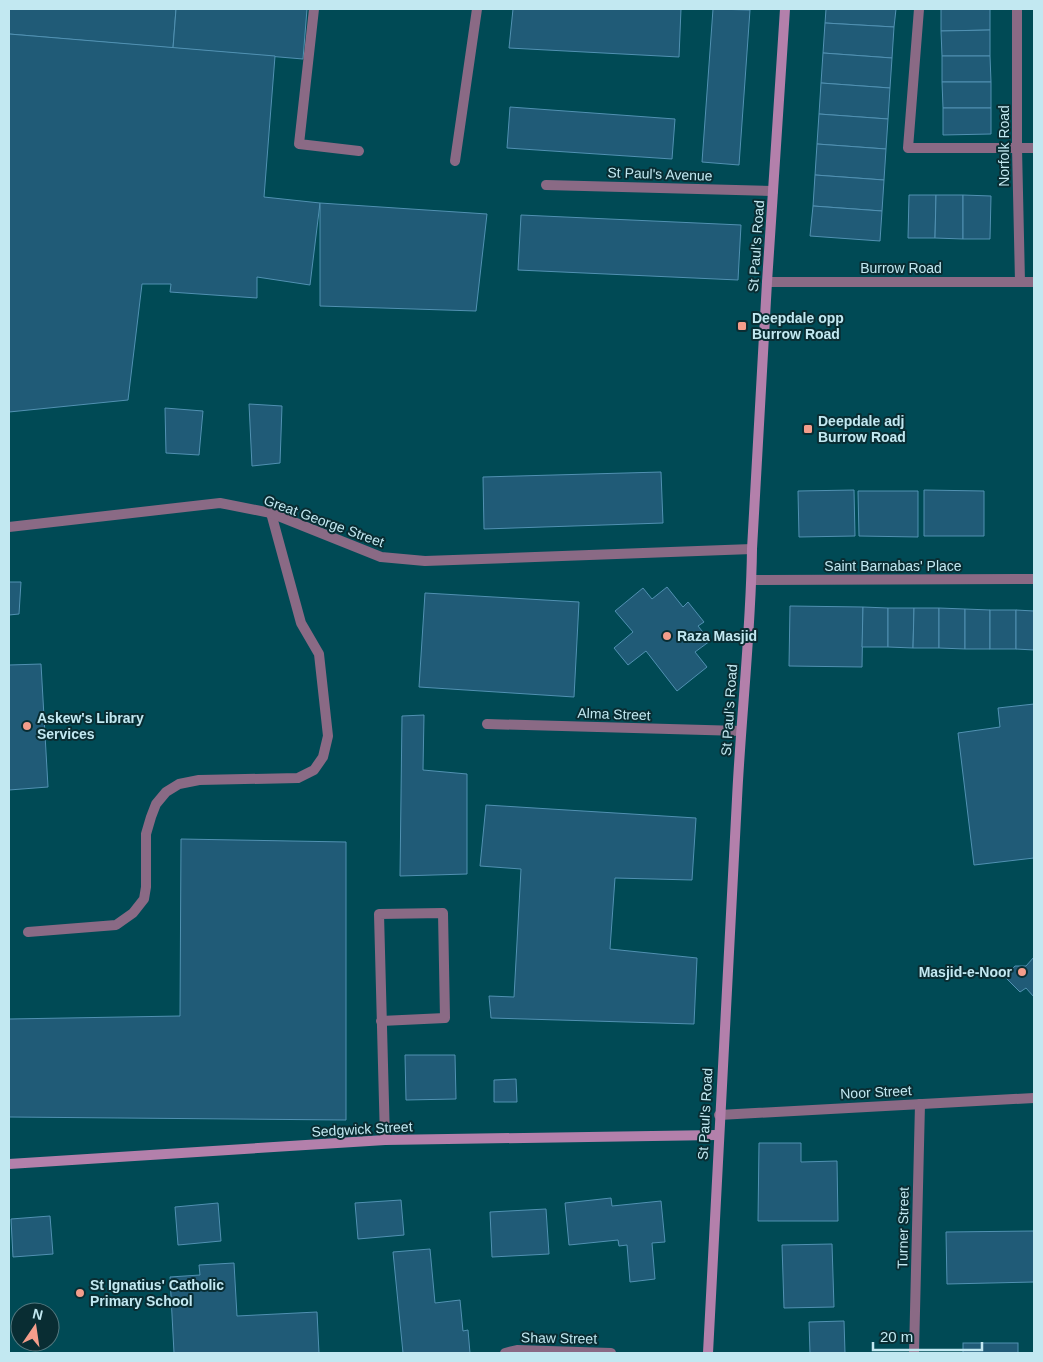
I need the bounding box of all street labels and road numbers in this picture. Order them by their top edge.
street label: Norfolk Road [996,105,1012,187]
street label: St Paul's Avenue [607,164,713,184]
street label: St Paul's Road [745,199,767,293]
street label: Burrow Road [860,260,942,276]
street label: Great George Street [262,492,386,550]
street label: Saint Barnabas' Place [824,558,962,574]
street label: St Paul's Road [718,663,740,757]
street label: Alma Street [577,705,651,723]
street label: St Paul's Road [695,1068,715,1160]
street label: Noor Street [840,1082,912,1102]
street label: Sedgwick Street [311,1118,413,1140]
street label: Turner Street [894,1187,912,1269]
street label: Shaw Street [521,1329,597,1347]

